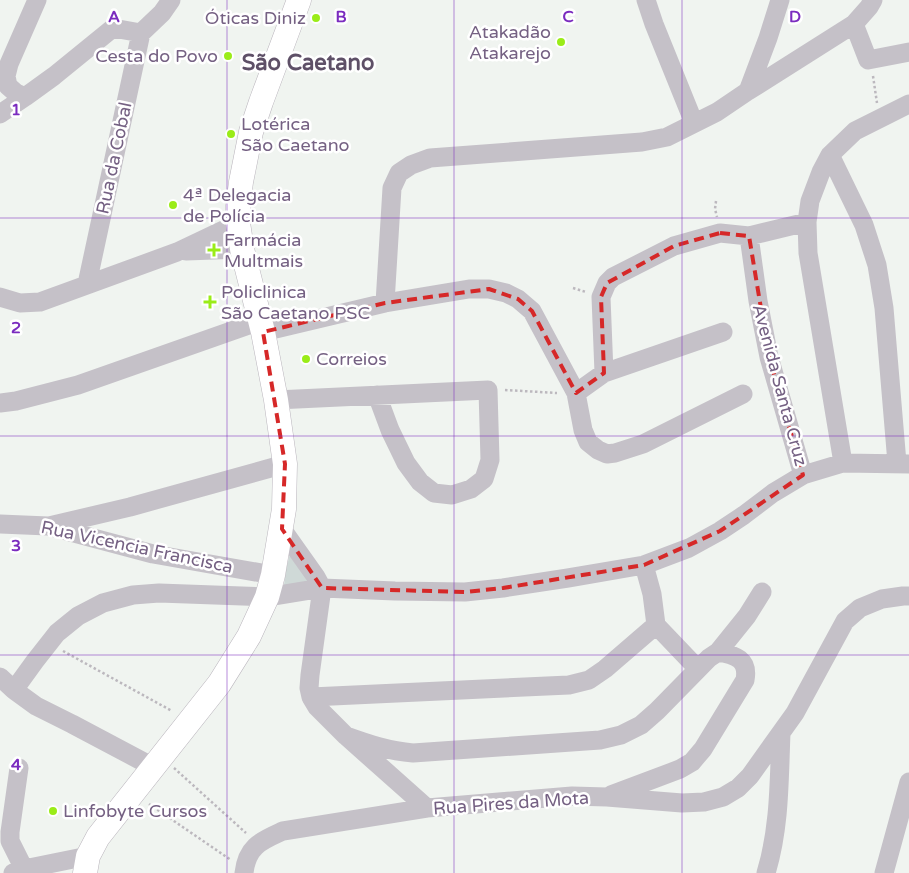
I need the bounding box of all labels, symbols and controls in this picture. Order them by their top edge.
text: A [108,7,120,27]
place label: Óticas Diniz [205,7,306,29]
text: B [335,7,347,27]
text: C [562,7,574,27]
text: D [789,7,801,27]
marker: Óticas Diniz [310,12,322,24]
place label: Atakadão Atakarejo [469,21,551,64]
marker: Atakadão Atakarejo [555,36,567,48]
place label: Cesta do Povo [95,45,218,67]
marker: Cesta do Povo [222,50,234,62]
district label: São Caetano [242,50,374,76]
text: 1 [11,100,21,120]
street label: Rua da Cobal [91,100,137,216]
place label: Lotérica São Caetano [241,113,350,156]
marker: Lotérica São Caetano [225,128,237,140]
place label: 4ª Delegacia de Polícia [183,184,291,227]
marker: 4ª Delegacia de Polícia [167,199,179,211]
place label: Farmácia Multmais [224,229,303,272]
marker: Farmácia Multmais [208,244,220,256]
place label: Policlinica São Caetano PSC [221,281,370,324]
marker: Policlinica São Caetano PSC [203,295,217,309]
street label: Avenida Santa Cruz [748,302,812,468]
text: 2 [11,318,21,338]
place label: Correios [316,348,387,370]
marker: Correios [300,353,312,365]
street label: Rua Vicencia Francisca [39,516,235,578]
text: 3 [11,536,21,556]
text: 4 [11,755,21,775]
street label: Rua Pires da Mota [432,787,590,819]
place label: Linfobyte Cursos [63,800,207,822]
marker: Linfobyte Cursos [47,805,59,817]

